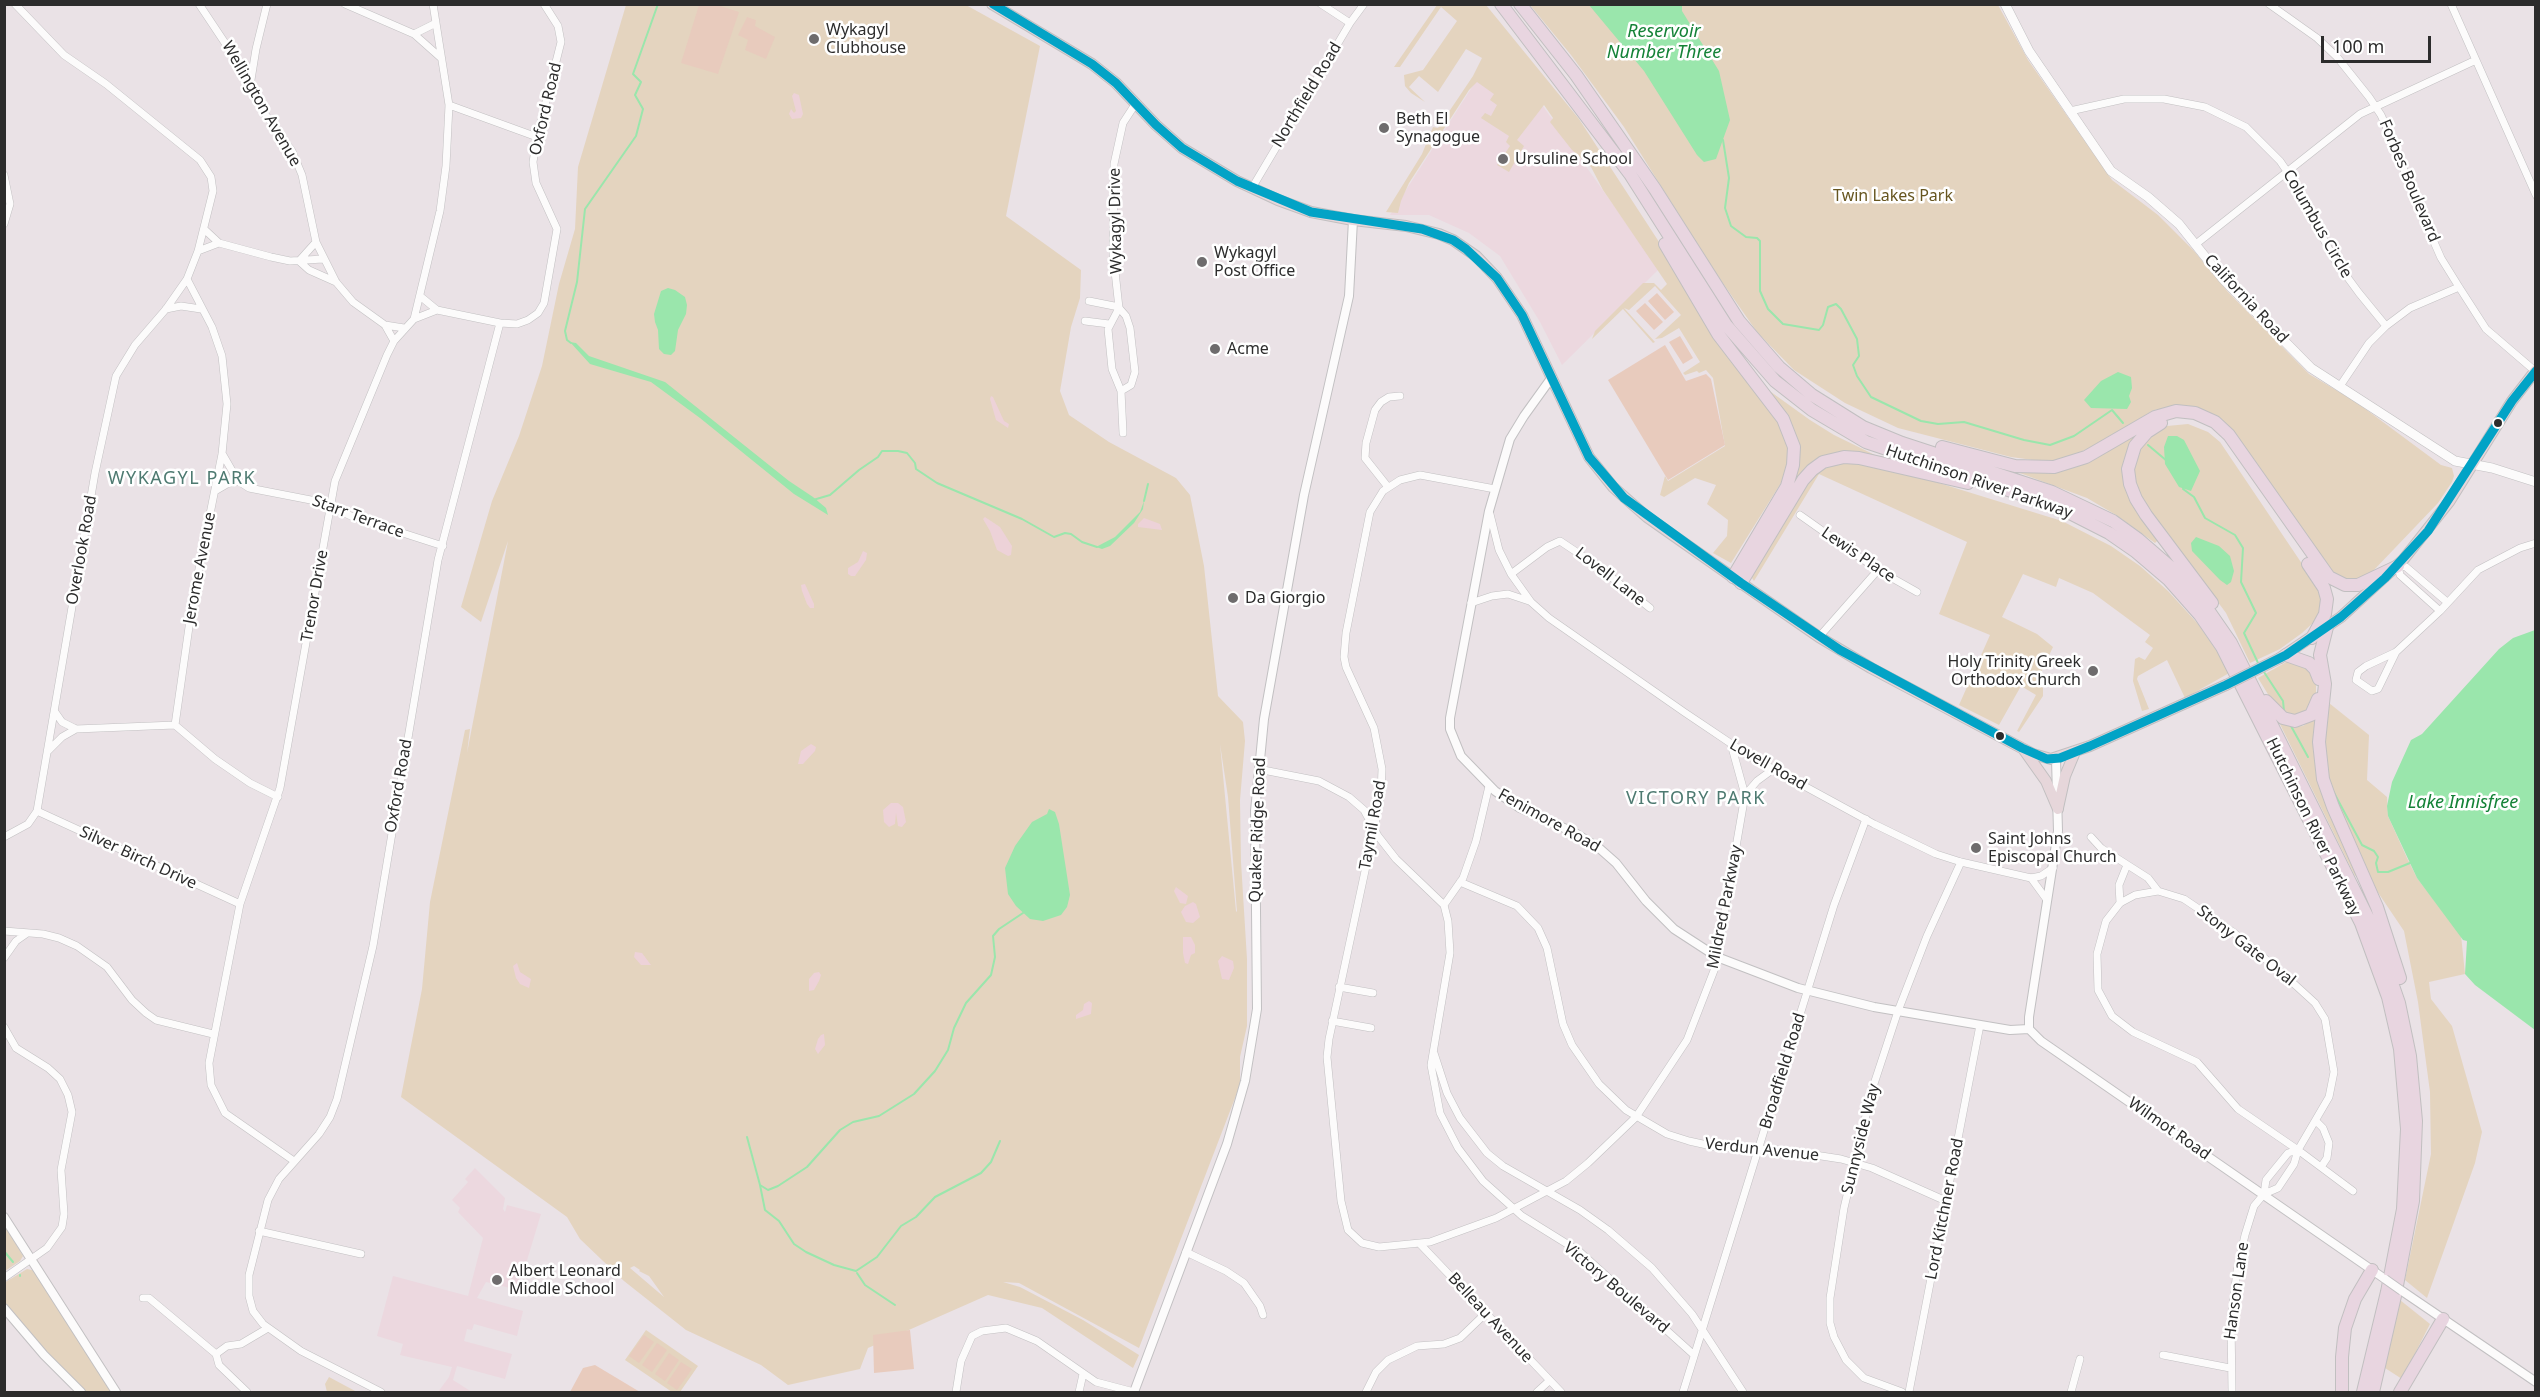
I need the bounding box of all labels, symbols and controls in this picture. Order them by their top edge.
place label: Wykagyl Clubhouse [826,20,906,58]
water label: Reservoir Number Three [1607,21,1721,63]
scale bar [2324,24,2434,62]
marker: Wykagyl Clubhouse [807,32,821,46]
text: 100 m [2332,34,2384,58]
street label: Wellington Avenue [217,38,305,170]
street label: Northfield Road [1268,39,1346,151]
street label: Oxford Road [526,61,566,157]
place label: Beth El Synagogue [1396,109,1480,147]
street label: Forbes Boulevard [2375,117,2443,245]
marker: Beth El Synagogue [1377,121,1391,135]
place label: Ursuline School [1515,149,1632,169]
marker: Ursuline School [1496,152,1510,166]
street label: Columbus Circle [2278,167,2356,281]
street label: Wykagyl Drive [1105,168,1127,274]
park label: Twin Lakes Park [1833,186,1953,206]
place label: Wykagyl Post Office [1214,243,1295,281]
street label: California Road [2200,250,2292,348]
marker: Wykagyl Post Office [1195,255,1209,269]
place label: Acme [1227,339,1269,359]
marker: Acme [1208,342,1222,356]
unlabelled marker [2492,417,2504,429]
street label: Hutchinson River Parkway [1883,441,2075,523]
district label: WYKAGYL PARK [108,468,256,490]
street label: Starr Terrace [309,492,407,542]
street label: Overlook Road [63,494,101,606]
street label: Jerome Avenue [180,510,220,626]
street label: Lewis Place [1817,523,1899,587]
street label: Lovell Lane [1571,544,1649,610]
street label: Trenor Drive [297,548,333,644]
place label: Da Giorgio [1245,588,1325,608]
marker: Da Giorgio [1226,591,1240,605]
place label: Holy Trinity Greek Orthodox Church [1948,652,2081,690]
marker: Holy Trinity Greek Orthodox Church [2086,664,2100,678]
unlabelled marker [1994,730,2006,742]
street label: Lovell Road [1726,735,1810,795]
street label: Hutchinson River Parkway [2261,735,2365,919]
street label: Oxford Road [381,738,417,834]
street label: Quaker Ridge Road [1246,757,1270,903]
street label: Taymil Road [1356,779,1390,871]
street label: Fenimore Road [1495,785,1603,857]
district label: VICTORY PARK [1626,788,1766,810]
water label: Lake Innisfree [2408,792,2518,814]
street label: Silver Birch Drive [76,822,200,894]
place label: Saint Johns Episcopal Church [1988,829,2117,867]
marker: Saint Johns Episcopal Church [1969,841,1983,855]
street label: Mildred Parkway [1704,844,1746,970]
street label: Stony Gate Oval [2193,902,2299,990]
street label: Broadfield Road [1756,1011,1810,1131]
street label: Sunnyside Way [1838,1082,1884,1196]
street label: Wilmot Road [2124,1094,2214,1164]
street label: Verdun Avenue [1704,1134,1820,1166]
street label: Lord Kitchner Road [1922,1137,1968,1281]
street label: Victory Boulevard [1559,1238,1673,1338]
street label: Hanson Lane [2221,1241,2253,1341]
place label: Albert Leonard Middle School [509,1261,621,1299]
street label: Belleau Avenue [1443,1269,1537,1367]
marker: Albert Leonard Middle School [490,1273,504,1287]

